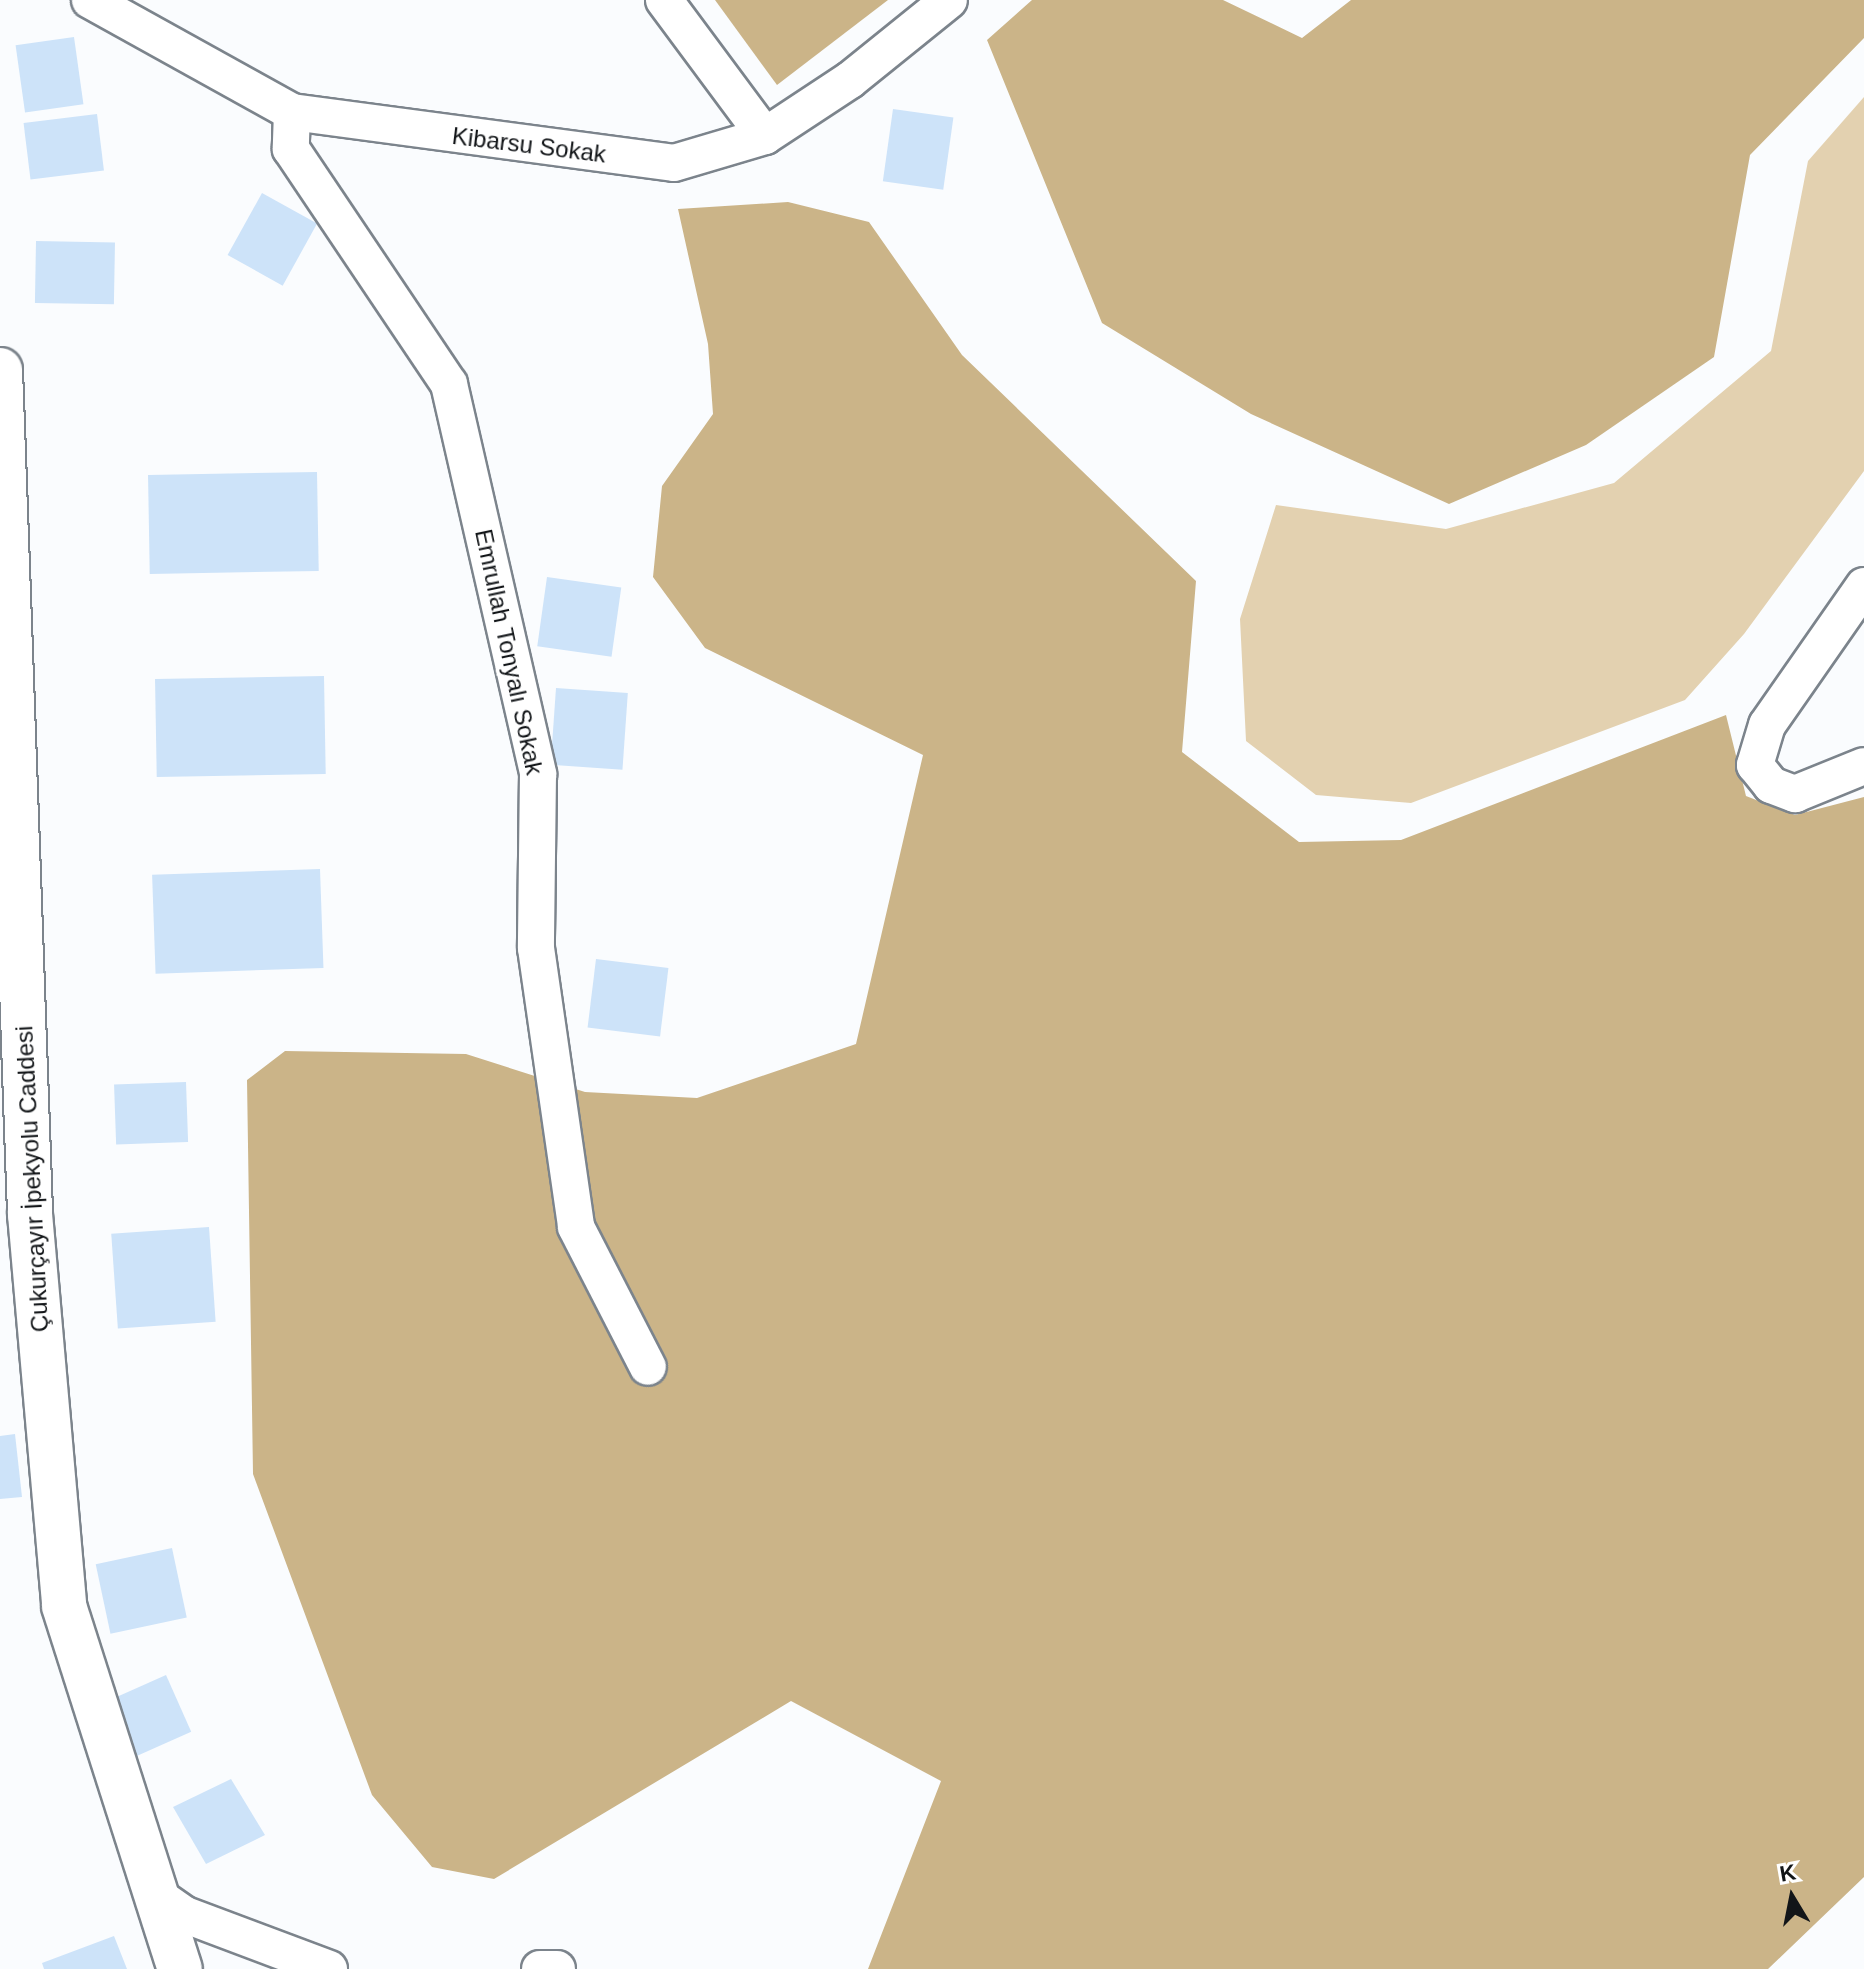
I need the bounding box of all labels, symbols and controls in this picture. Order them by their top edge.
street label: Kibarsu Sokak [450,121,608,169]
street label: Emrullah Tonyalı Sokak [469,526,549,778]
street label: Çukurçayır İpekyolu Caddesi [10,1025,54,1333]
north arrow [1752,1857,1832,1937]
text: K [1778,1859,1798,1887]

